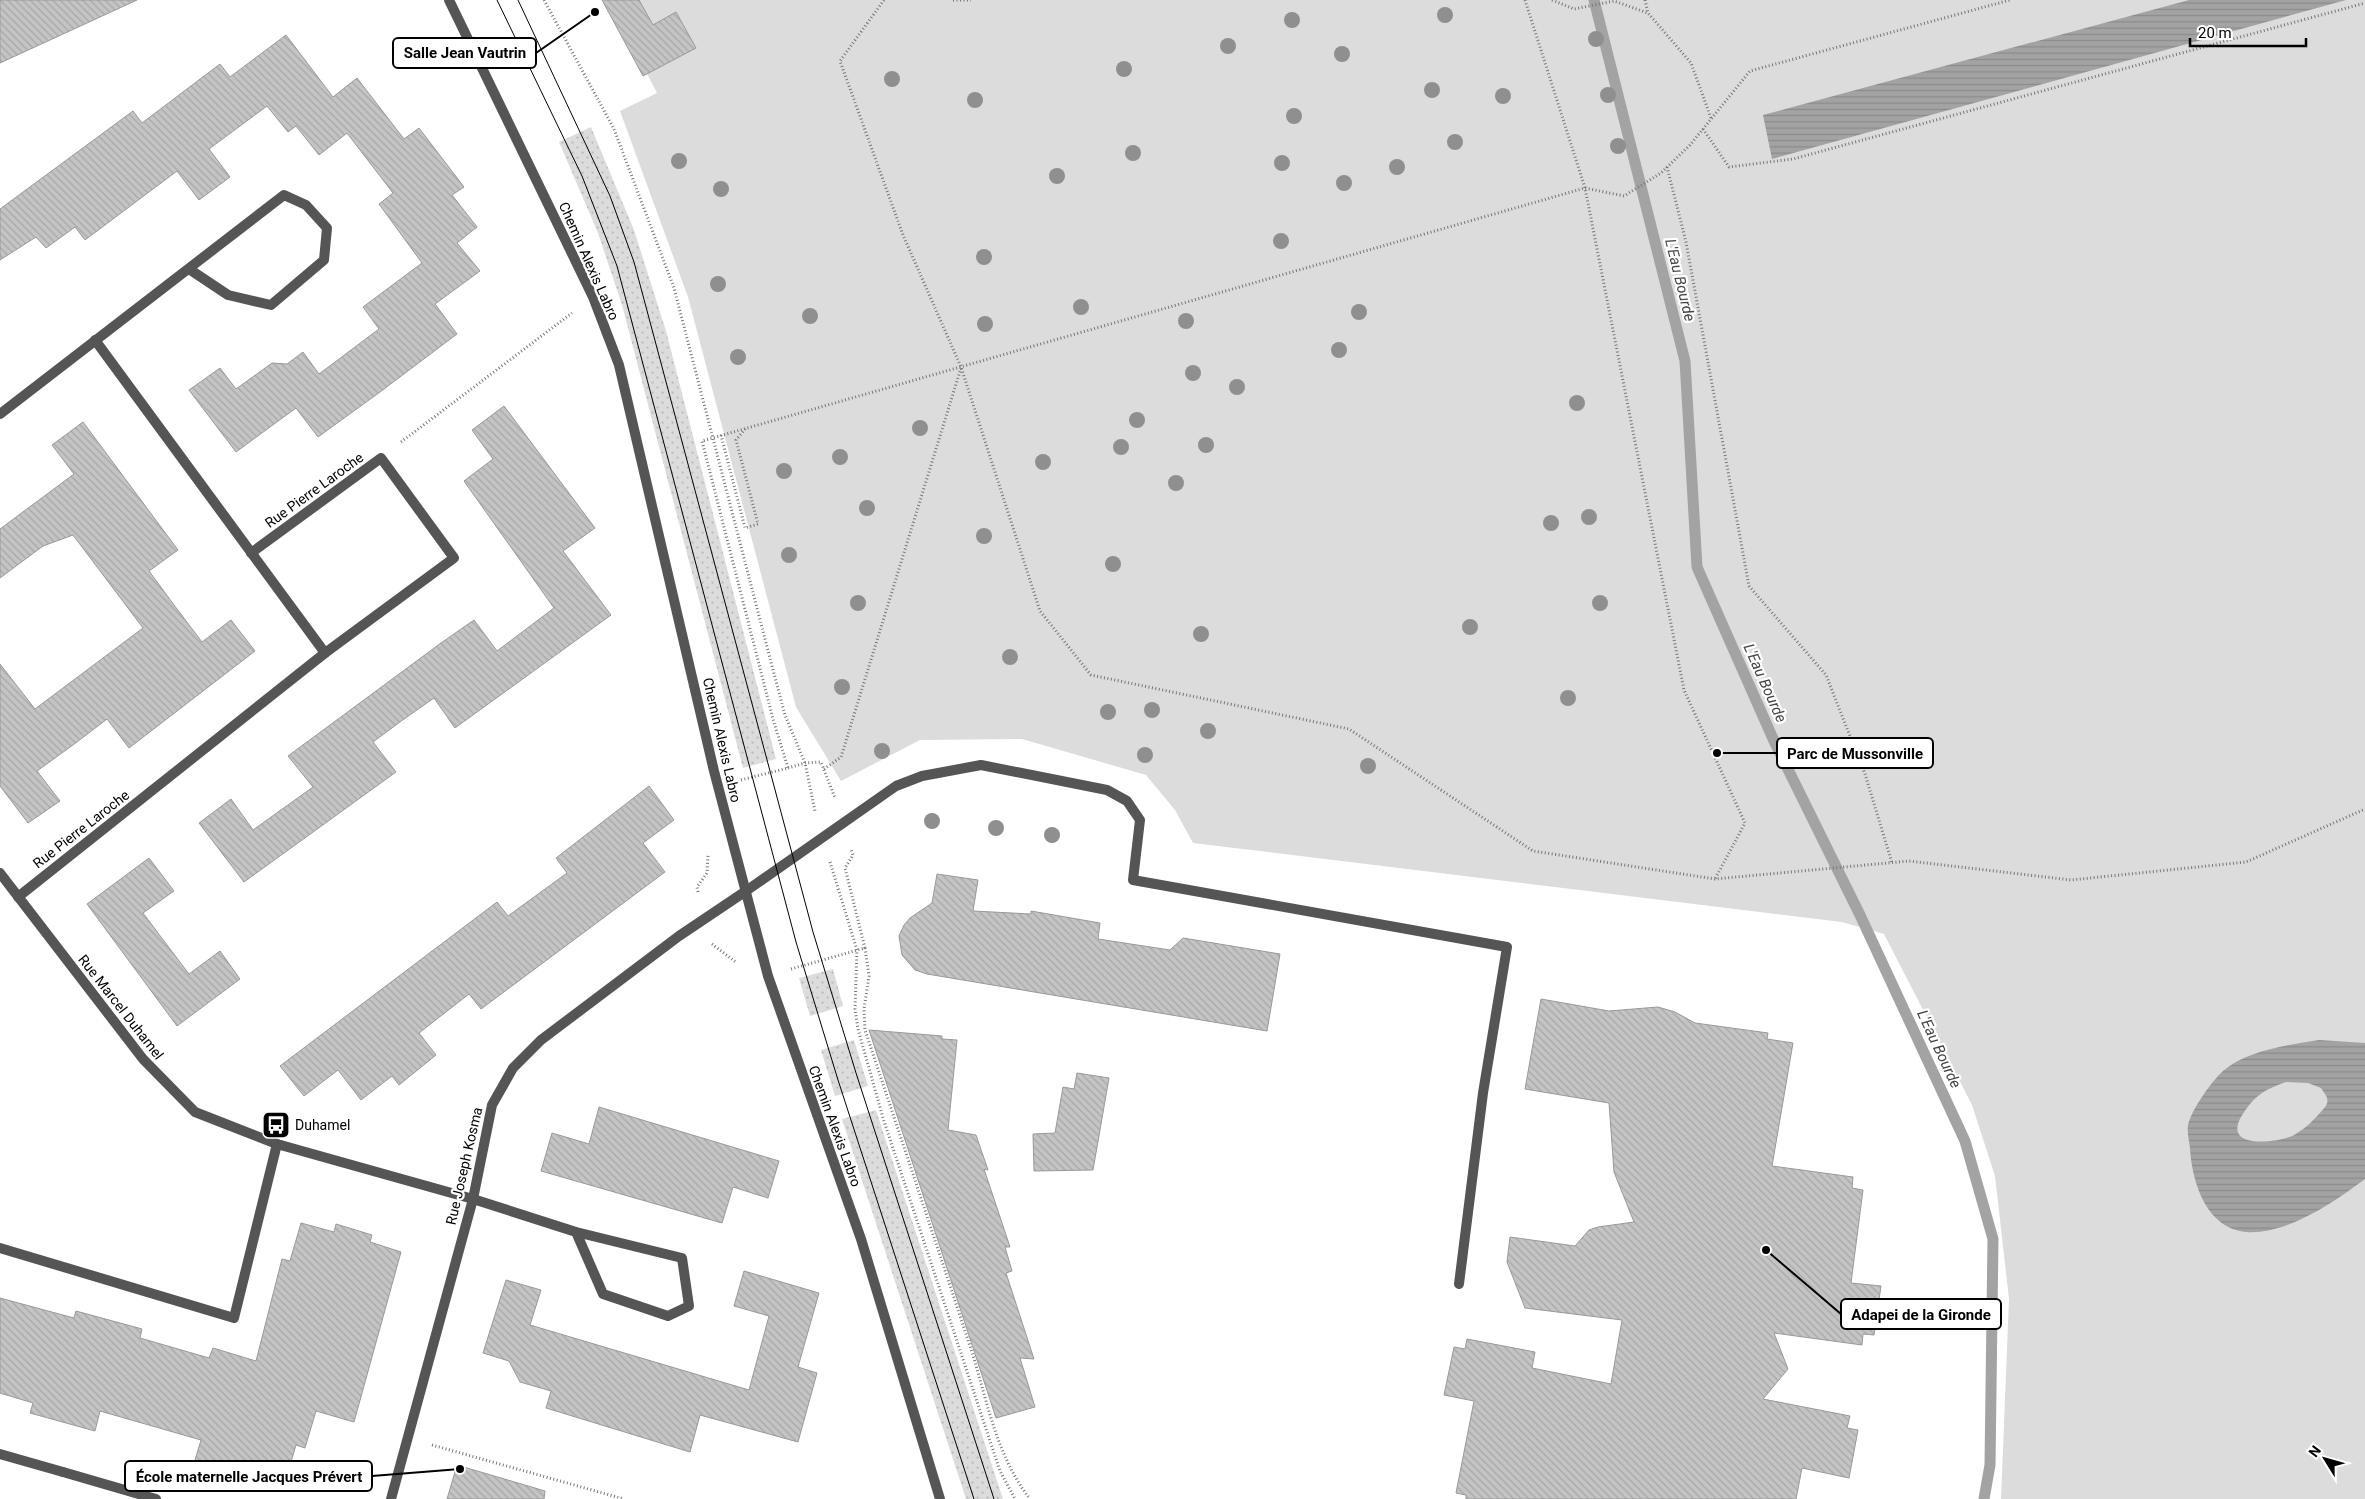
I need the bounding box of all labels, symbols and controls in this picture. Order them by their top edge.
scale bar [2190,15,2306,47]
text: 20 m [2198,24,2232,42]
callout: Salle Jean Vautrin [393,38,536,68]
text: Salle Jean Vautrin [404,44,526,62]
street label: Chemin Alexis Labro [556,199,622,323]
water label: L'Eau Bourde [1661,237,1699,323]
street label: Rue Pierre Laroche [262,449,366,531]
water label: L'Eau Bourde [1740,641,1790,725]
street label: Chemin Alexis Labro [700,676,744,804]
callout: Parc de Mussonville [1777,738,1933,768]
text: Parc de Mussonville [1787,745,1923,763]
street label: Rue Pierre Laroche [30,787,132,871]
street label: Rue Marcel Duhamel [75,951,167,1063]
water label: L'Eau Bourde [1913,1007,1965,1091]
street label: Chemin Alexis Labro [806,1063,864,1189]
street label: Rue Joseph Kosma [443,1106,485,1226]
bus stop icon: Duhamel [261,1110,291,1140]
place label: Duhamel [295,1117,350,1133]
callout: Adapei de la Gironde [1841,1299,2001,1329]
text: Adapei de la Gironde [1851,1306,1991,1324]
north arrow [2300,1434,2350,1484]
text: N [2305,1442,2324,1460]
callout: École maternelle Jacques Prévert [125,1461,372,1491]
text: École maternelle Jacques Prévert [136,1468,362,1486]

